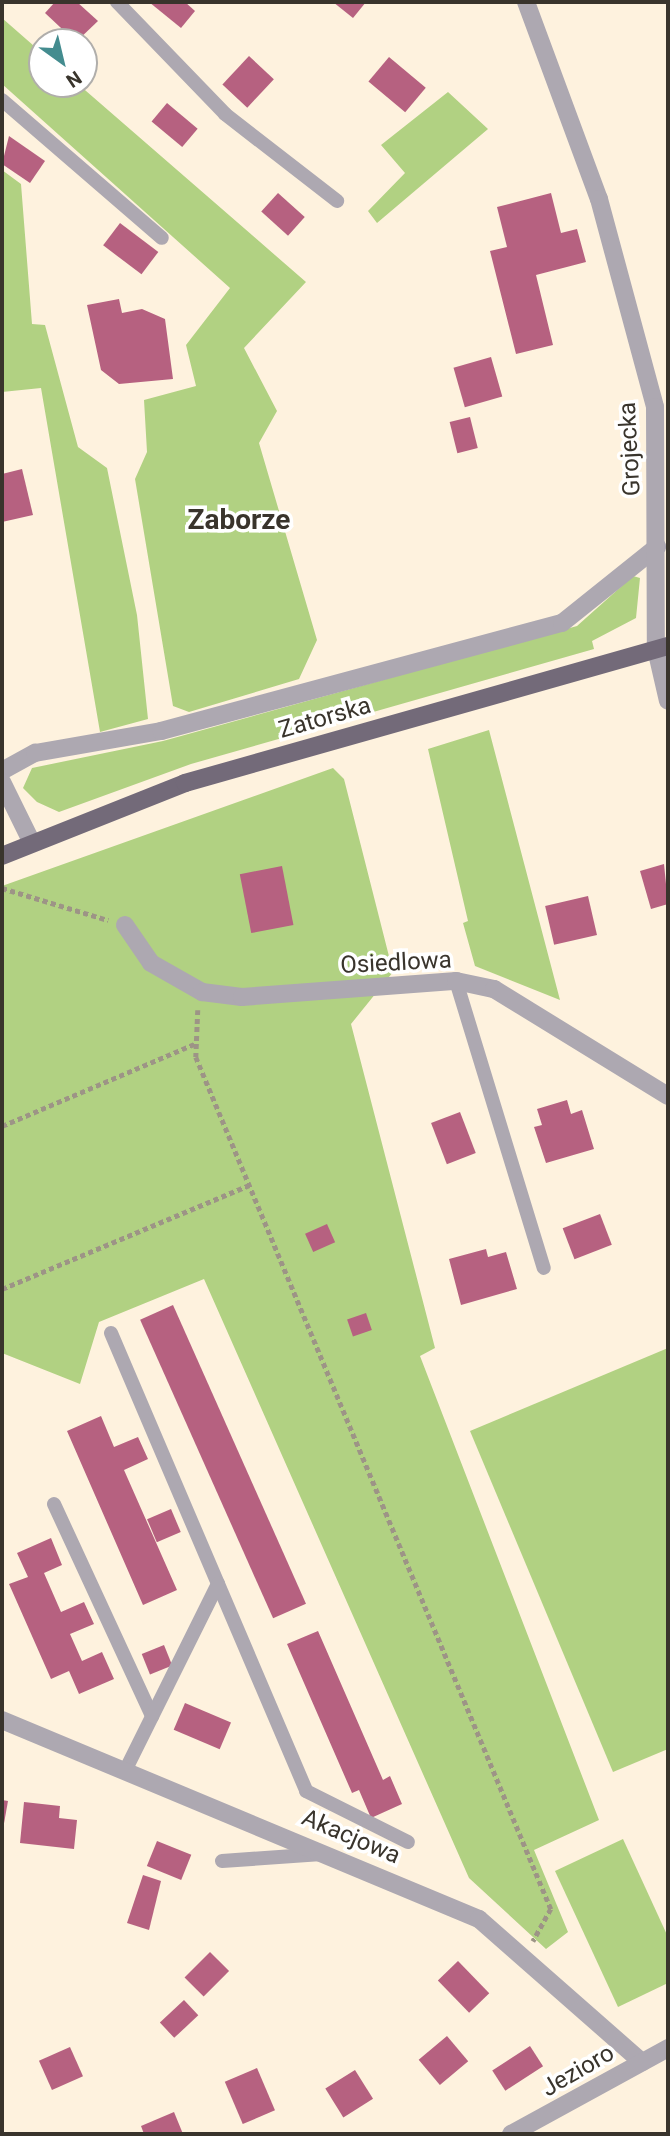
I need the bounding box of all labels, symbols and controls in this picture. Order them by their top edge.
north arrow [28,28,98,98]
text: N [62,66,86,92]
street label: Grojecka [613,401,647,497]
district label: Zaborze [188,503,290,537]
street label: Zatorska [276,691,374,745]
street label: Osiedlowa [340,946,452,980]
street label: Akacjowa [298,1803,404,1871]
street label: Jezioro [537,2039,619,2103]

